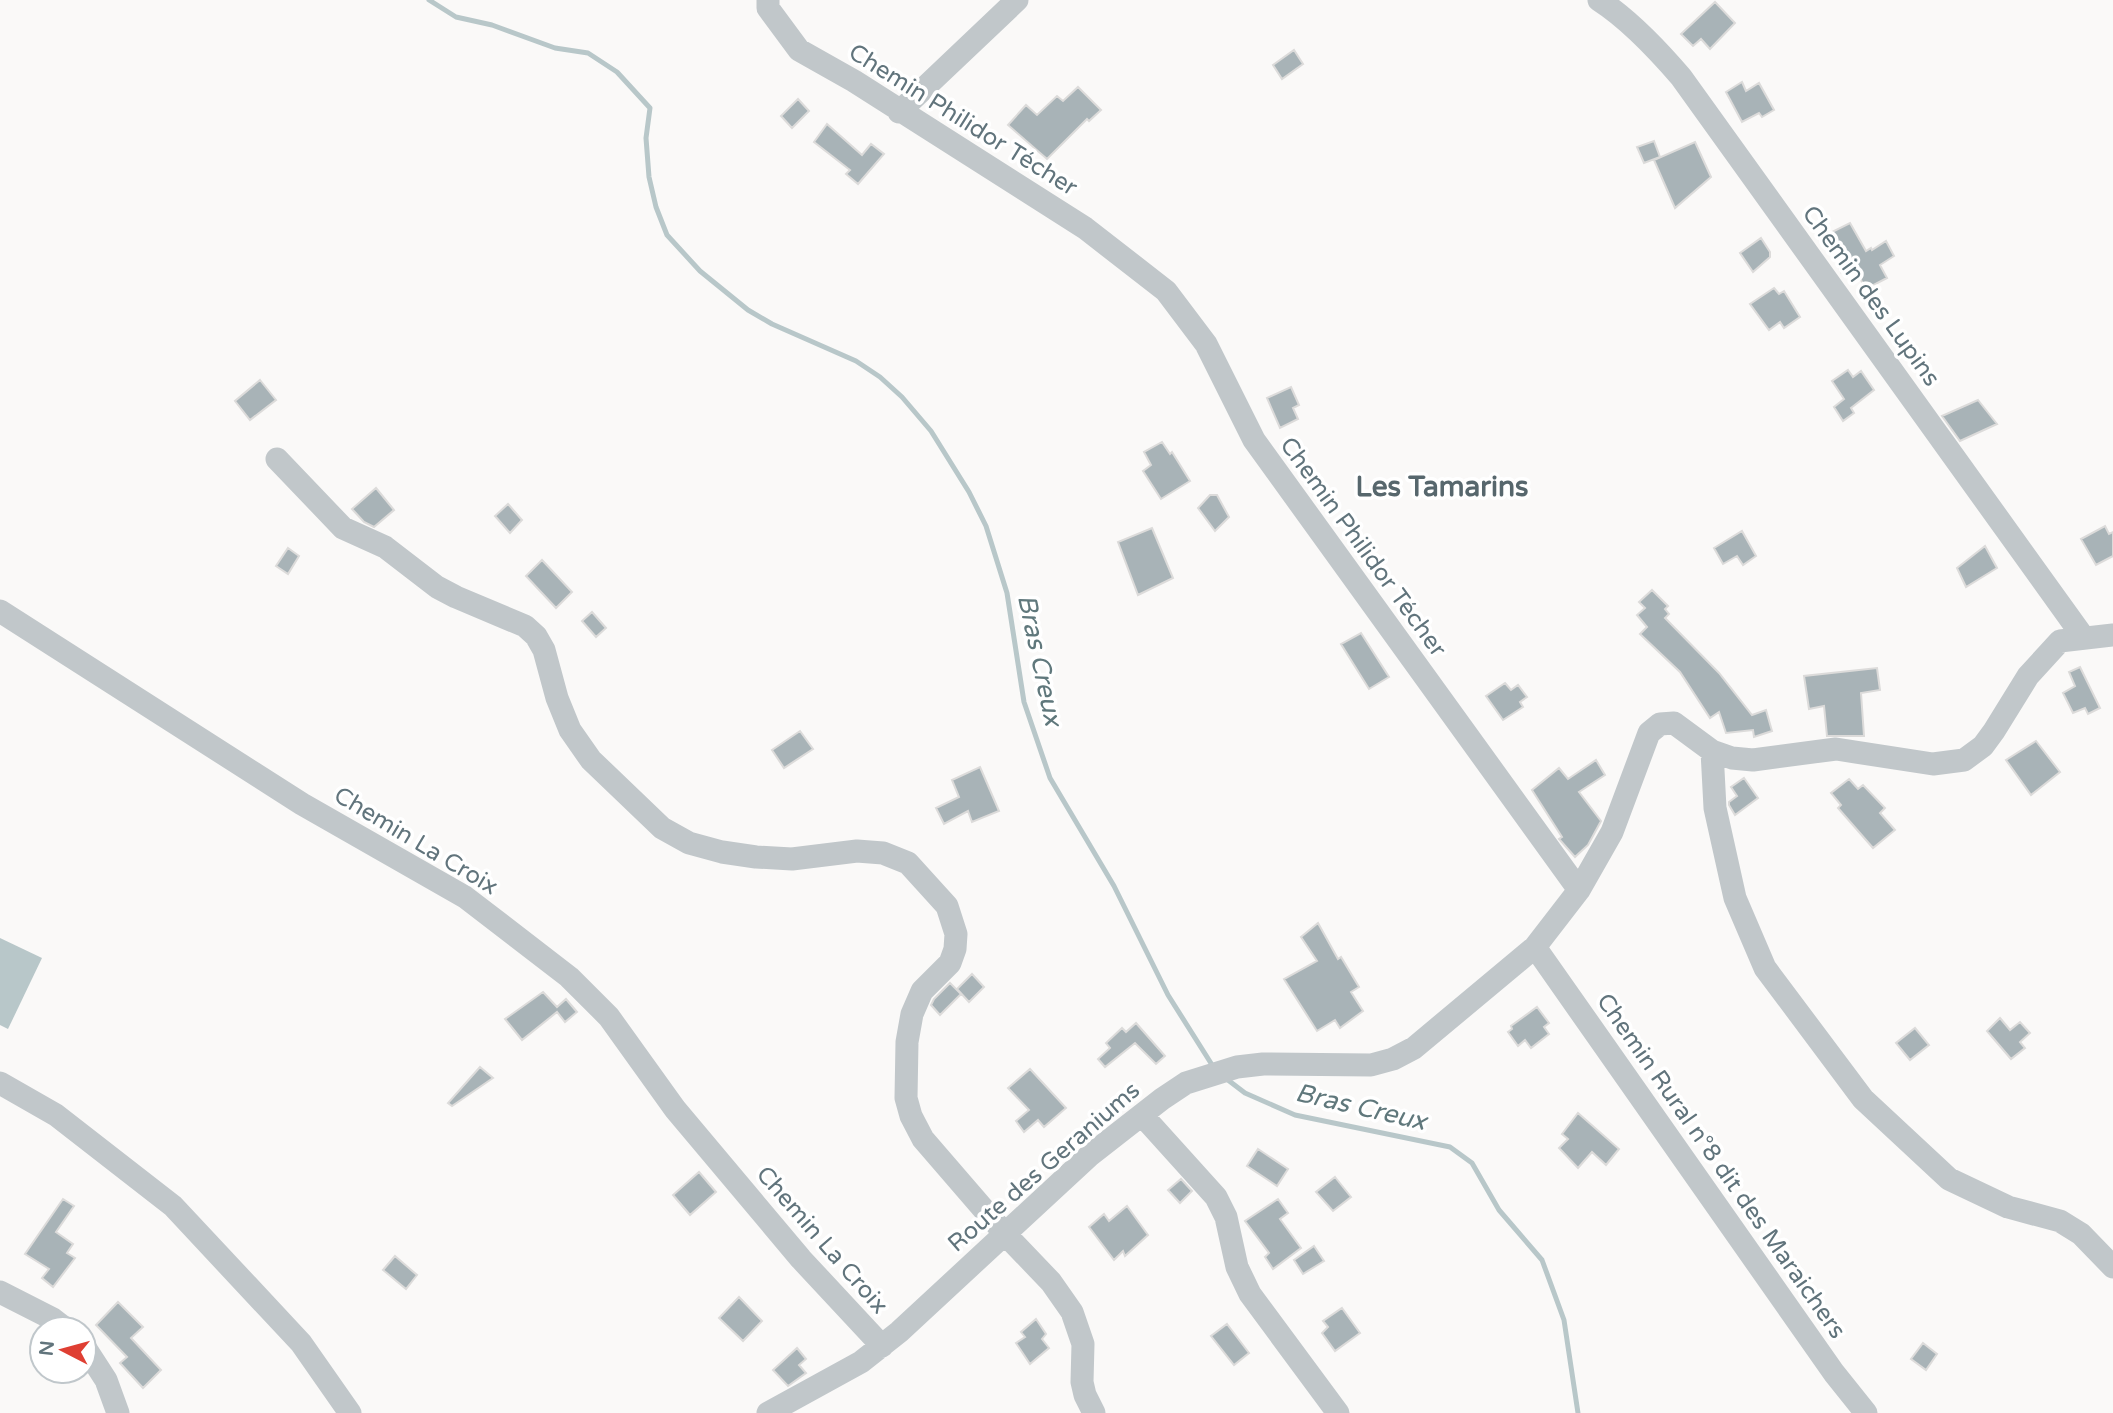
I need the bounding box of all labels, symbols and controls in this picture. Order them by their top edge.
street label: Chemin Philidor Técher [843,38,1083,203]
street label: Chemin des Lupins [1796,200,1946,392]
street label: Chemin Philidor Técher [1274,432,1453,663]
district label: Les Tamarins [1356,470,1528,504]
water label: Bras Creux [1011,592,1069,730]
street label: Chemin La Croix [329,781,503,901]
street label: Chemin Rural n°8 dit des Maraichers [1590,988,1852,1344]
street label: Route des Geraniums [942,1076,1146,1258]
water label: Bras Creux [1293,1077,1431,1138]
street label: Chemin La Croix [750,1160,894,1320]
north arrow [28,1315,98,1385]
text: N [35,1340,59,1357]

